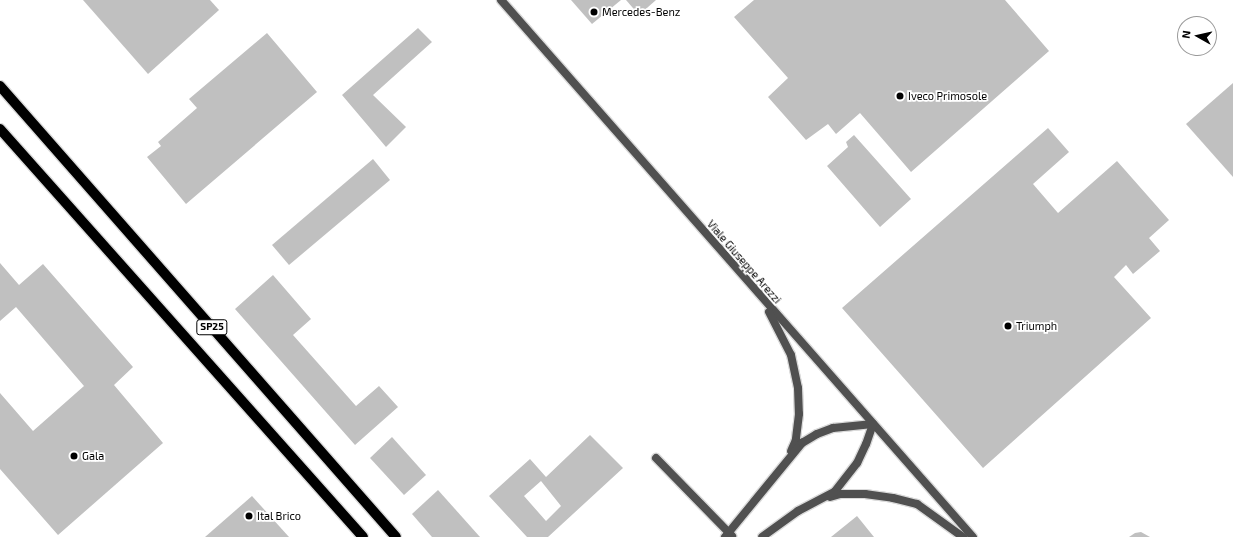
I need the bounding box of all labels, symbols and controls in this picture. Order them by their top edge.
place label: Mercedes-Benz [602,5,680,19]
marker: Mercedes-Benz [589,7,599,17]
north arrow [1177,16,1217,56]
text: N [1179,30,1193,39]
place label: Iveco Primosole [908,89,987,103]
marker: Iveco Primosole [895,91,905,101]
street label: Viale Giuseppe Arezzi [704,217,784,307]
road number: SP25 [196,319,228,335]
place label: Triumph [1016,319,1057,333]
marker: Triumph [1003,321,1013,331]
place label: Gala [82,449,104,463]
marker: Gala [69,451,79,461]
place label: Ital Brico [257,509,301,523]
marker: Ital Brico [244,511,254,521]

